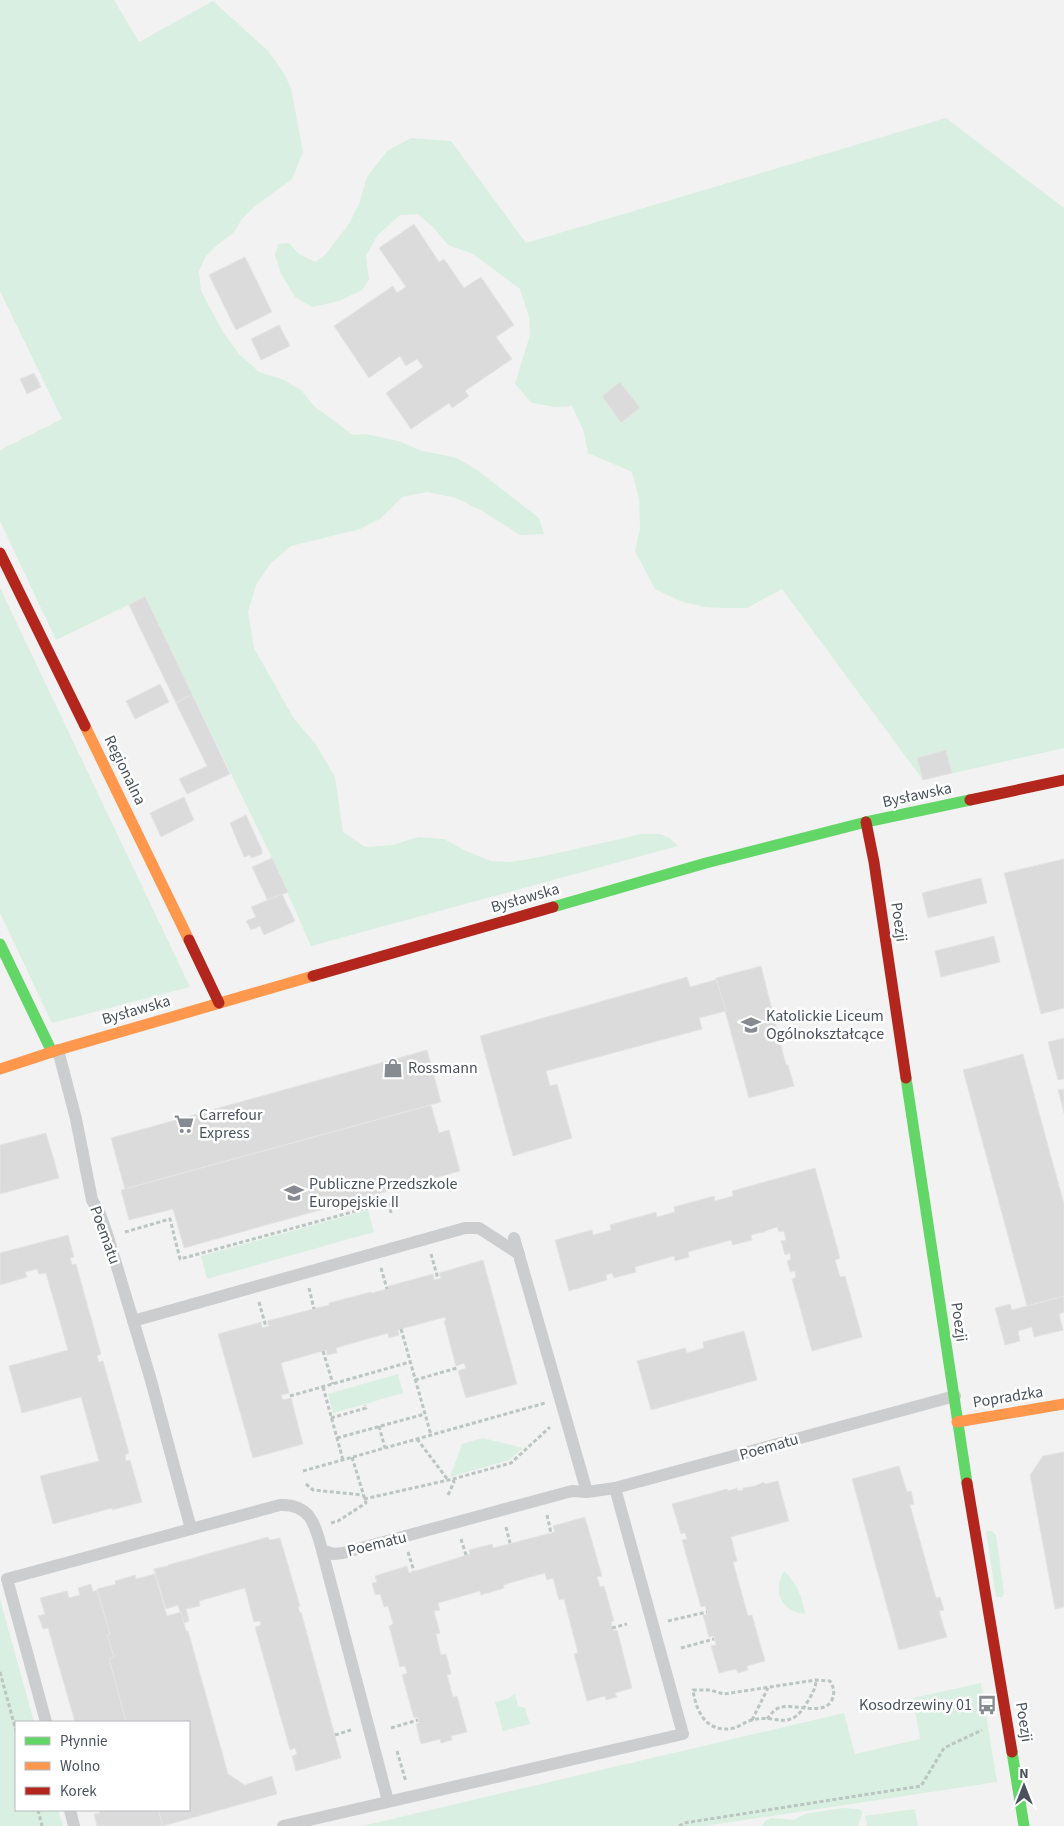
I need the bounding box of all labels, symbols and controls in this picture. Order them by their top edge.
street label: Regionalna [99,731,151,809]
street label: Bysławska [880,777,954,813]
street label: Bysławska [488,878,562,918]
street label: Poezji [885,901,913,943]
street label: Bysławska [99,990,173,1030]
place label: Katolickie Liceum Ogólnokształcące [766,1005,884,1045]
school or university icon: Katolickie Liceum Ogólnokształcące [740,1014,762,1036]
shop icon: Rossmann [382,1057,404,1079]
place label: Rossmann [408,1057,478,1079]
place label: Carrefour Express [199,1104,263,1144]
supermarket icon: Carrefour Express [173,1113,195,1135]
place label: Publiczne Przedszkole Europejskie II [309,1173,457,1213]
school or university icon: Publiczne Przedszkole Europejskie II [283,1182,305,1204]
street label: Poematu [84,1203,126,1267]
street label: Poezji [945,1301,973,1343]
street label: Popradzka [971,1381,1045,1413]
street label: Poematu [737,1428,801,1466]
street label: Poematu [345,1526,409,1562]
place label: Kosodrzewiny 01 [859,1694,972,1716]
bus stop icon: Kosodrzewiny 01 [976,1694,998,1716]
street label: Poezji [1010,1701,1038,1743]
legend [15,1721,190,1811]
text: Płynnie [60,1731,108,1752]
text: Wolno [60,1756,100,1777]
north arrow [999,1761,1049,1811]
text: N [1019,1764,1029,1784]
text: Korek [60,1781,97,1802]

